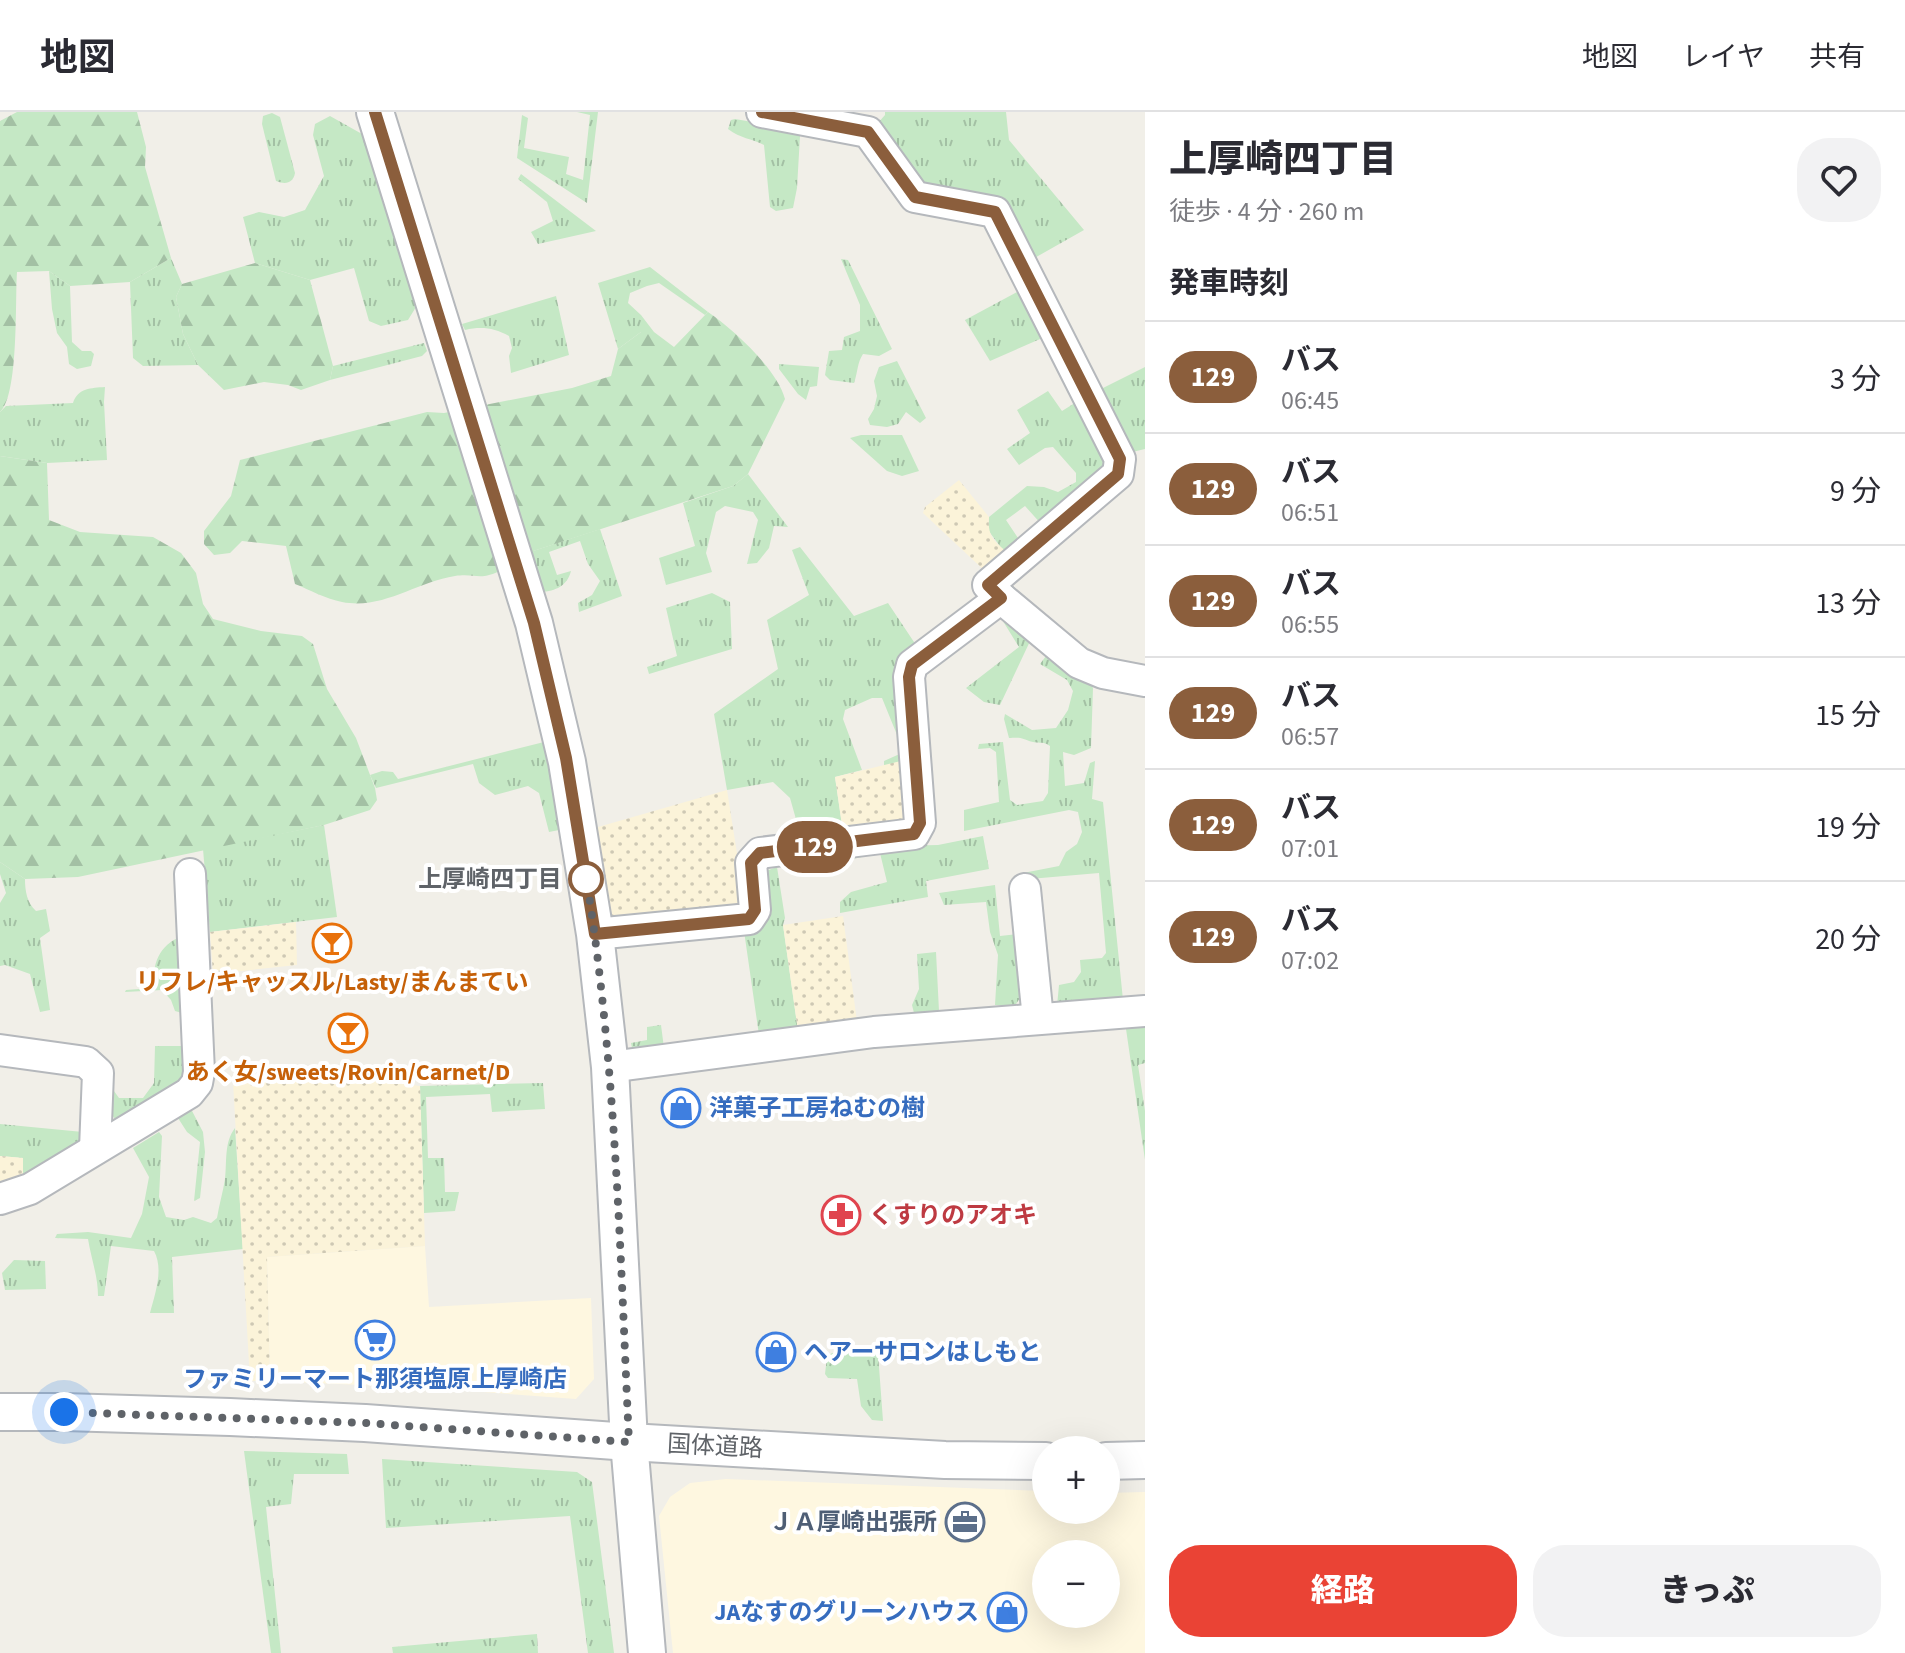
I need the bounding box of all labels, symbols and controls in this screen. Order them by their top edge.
text: 地図 [40,31,116,85]
text: 地図 [1582,37,1638,77]
text: レイヤ [1682,37,1765,77]
text: 共有 [1809,37,1865,77]
text: 上厚崎四丁目 [1169,133,1397,187]
button: heart [1797,138,1881,222]
text: 徒歩 · 4 分 · 260 m [1169,193,1364,230]
text: 発車時刻 [1169,262,1289,305]
text: バス [1281,339,1341,382]
text: 129 [1191,357,1235,397]
text: 3 分 [1830,358,1881,401]
text: 06:45 [1281,382,1339,419]
text: バス [1281,451,1341,494]
text: 129 [1191,469,1235,509]
text: 9 分 [1830,470,1881,513]
text: 06:51 [1281,494,1339,531]
text: バス [1281,563,1341,606]
text: 129 [1191,581,1235,621]
text: 13 分 [1815,582,1881,625]
text: 06:55 [1281,606,1339,643]
text: バス [1281,675,1341,718]
text: 129 [1191,693,1235,733]
text: 15 分 [1815,694,1881,737]
text: 06:57 [1281,718,1339,755]
text: バス [1281,787,1341,830]
text: 129 [1191,805,1235,845]
text: 19 分 [1815,806,1881,849]
line badge: 129 [769,821,861,873]
text: 129 [793,827,837,867]
text: 07:01 [1281,830,1339,867]
place label: 上厚崎四丁目 [418,862,562,897]
marker: 上厚崎四丁目 [569,862,603,896]
text: バス [1281,899,1341,942]
text: 129 [1191,917,1235,957]
text: 20 分 [1815,918,1881,961]
bar icon: リフレ/キャッスル/Lasty/まんまてい [311,922,353,964]
text: 07:02 [1281,942,1339,979]
place label: リフレ/キャッスル/Lasty/まんまてい [135,965,529,1000]
bar icon: あく女/sweets/Rovin/Carnet/D [327,1012,369,1054]
place label: あく女/sweets/Rovin/Carnet/D [186,1055,510,1090]
shop icon: 洋菓子工房ねむの樹 [660,1087,702,1129]
place label: 洋菓子工房ねむの樹 [709,1091,925,1126]
pharmacy icon: くすりのアオキ [820,1194,862,1236]
place label: くすりのアオキ [869,1198,1037,1233]
supermarket icon: ファミリーマート那須塩原上厚崎店 [354,1319,396,1361]
shop icon: ヘアーサロンはしもと [755,1331,797,1373]
place label: ヘアーサロンはしもと [804,1335,1042,1370]
place label: ファミリーマート那須塩原上厚崎店 [183,1362,567,1397]
your location [44,1392,84,1432]
street label: 国体道路 [666,1427,764,1466]
map controls [1032,1436,1120,1628]
button: + [1032,1436,1120,1524]
office icon: ＪＡ厚崎出張所 [944,1501,986,1543]
place label: ＪＡ厚崎出張所 [769,1505,937,1540]
button: − [1032,1540,1120,1628]
button: 経路 [1169,1545,1517,1637]
button: きっぷ [1533,1545,1881,1637]
shop icon: JAなすのグリーンハウス [986,1591,1028,1633]
place label: JAなすのグリーンハウス [714,1595,979,1630]

